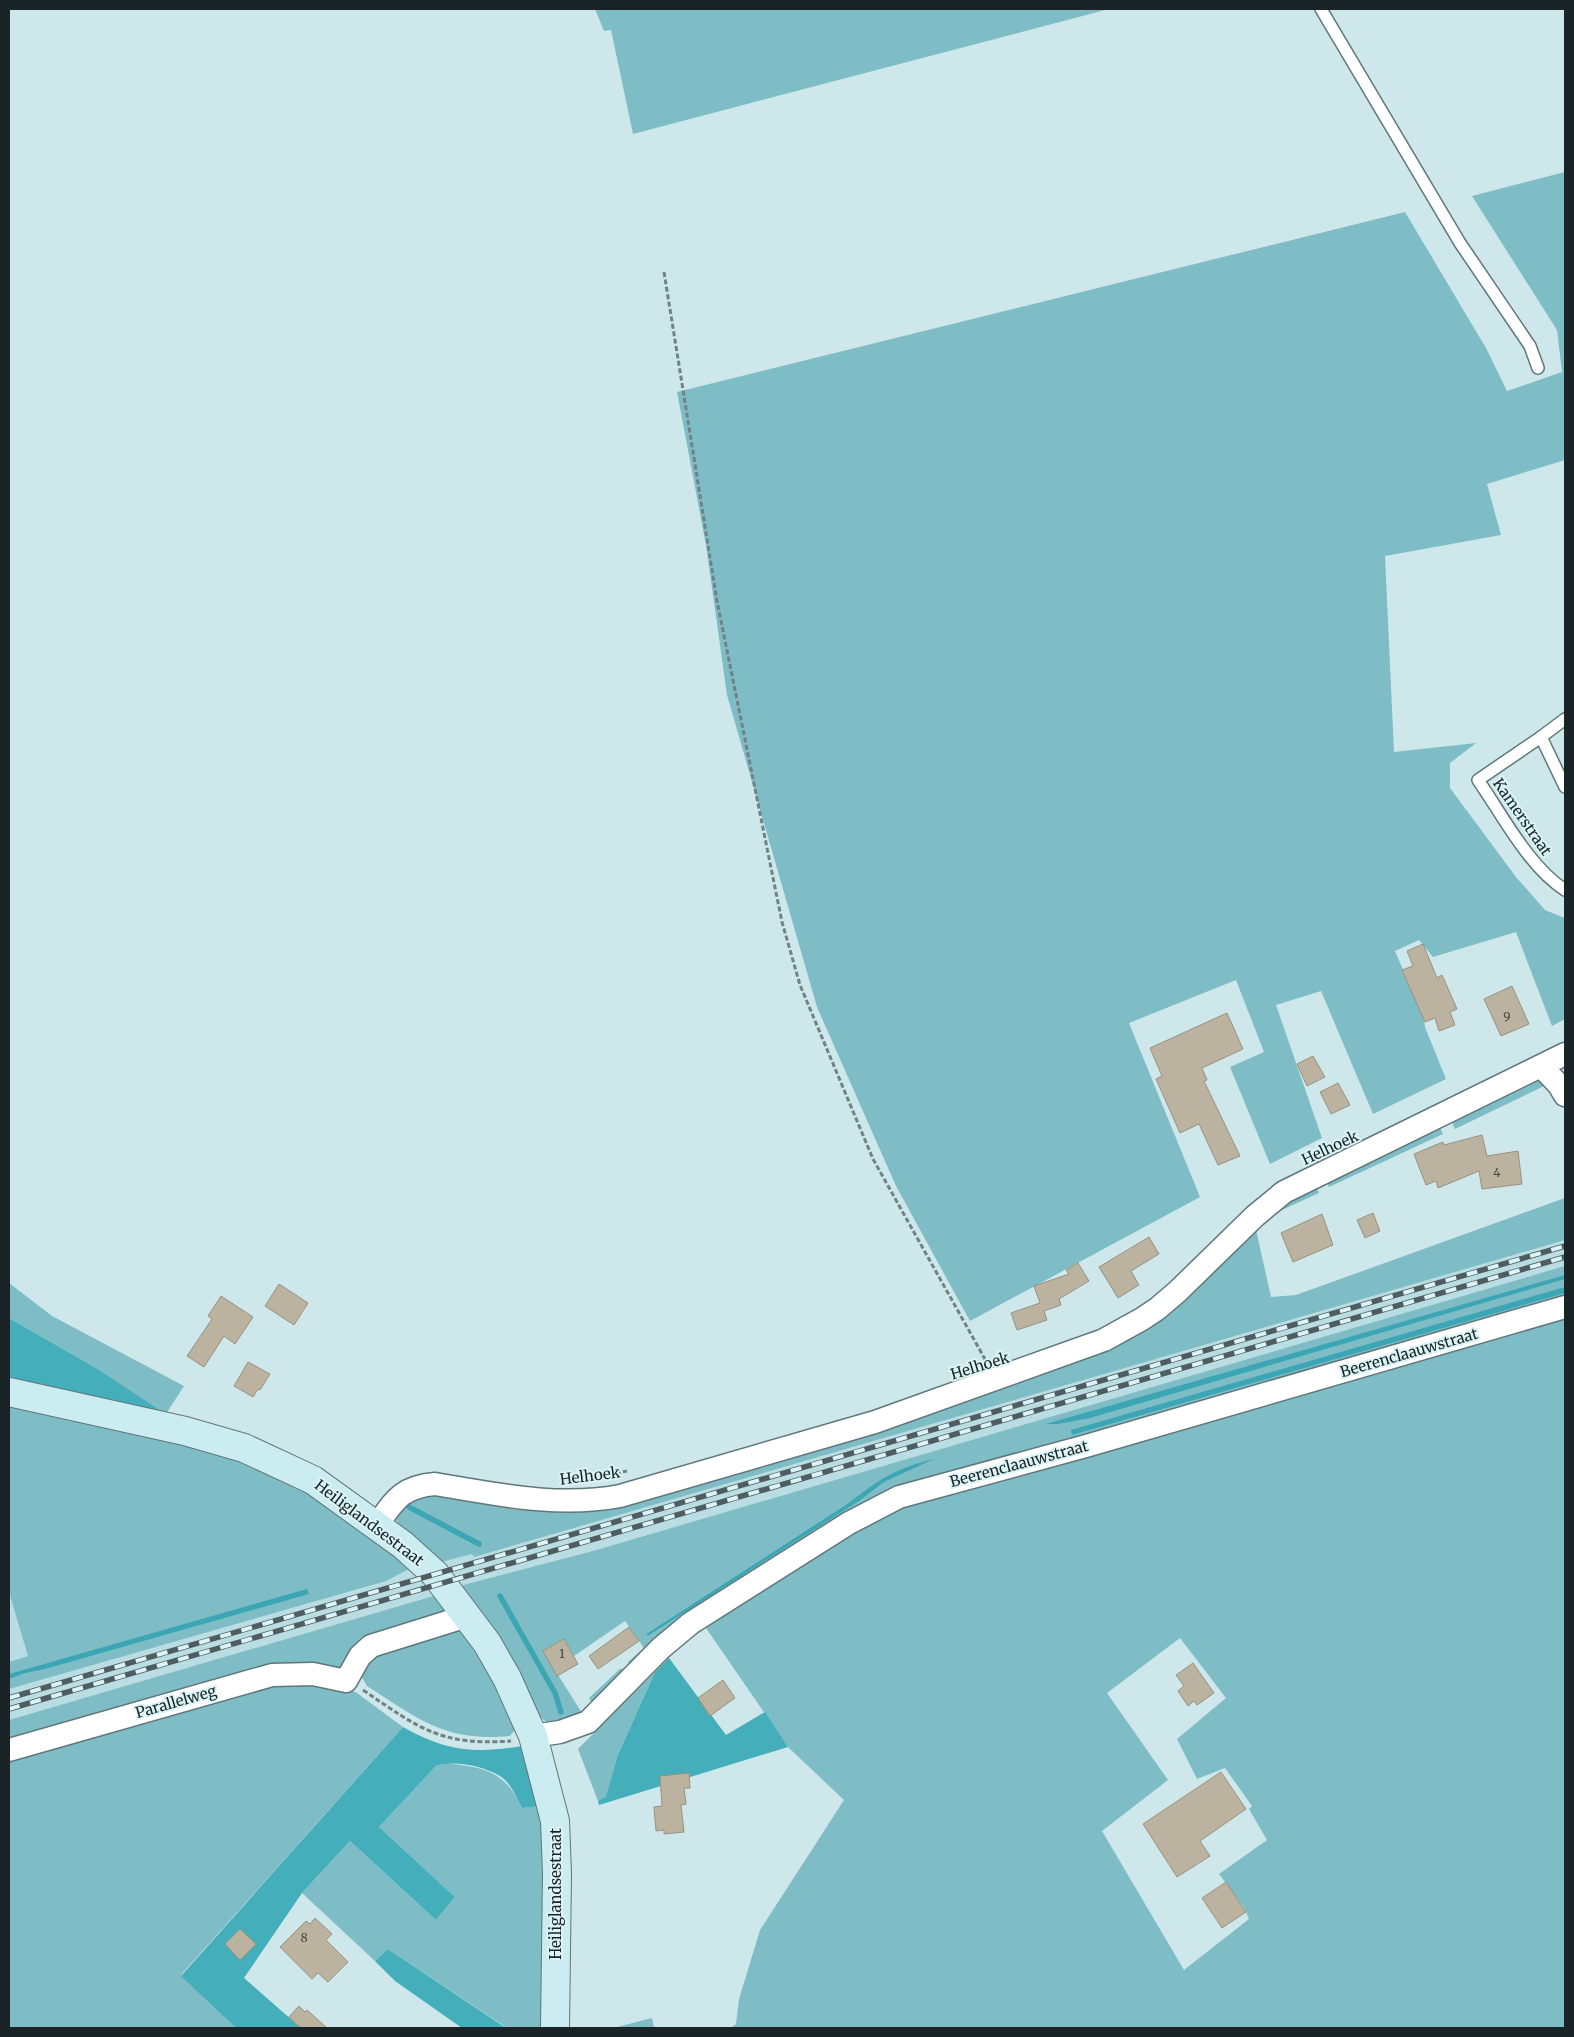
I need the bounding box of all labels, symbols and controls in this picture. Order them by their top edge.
street label: Kamerstraat [1489,774,1556,859]
house number: 9 [1503,1009,1511,1024]
street label: Helhoek [1298,1126,1362,1169]
house number: 4 [1493,1165,1501,1180]
street label: Beerenclaauwstraat [1338,1324,1480,1381]
street label: Helhoek [948,1347,1012,1383]
street label: Beerenclaauwstraat [948,1436,1090,1491]
street label: Helhoek [559,1462,622,1489]
street label: Heiliglandsestraat [311,1475,428,1570]
house number: 1 [559,1646,565,1661]
street label: Parallelweg [133,1681,219,1722]
street label: Heiliglandsestraat [546,1828,565,1960]
house number: 8 [300,1930,308,1945]

